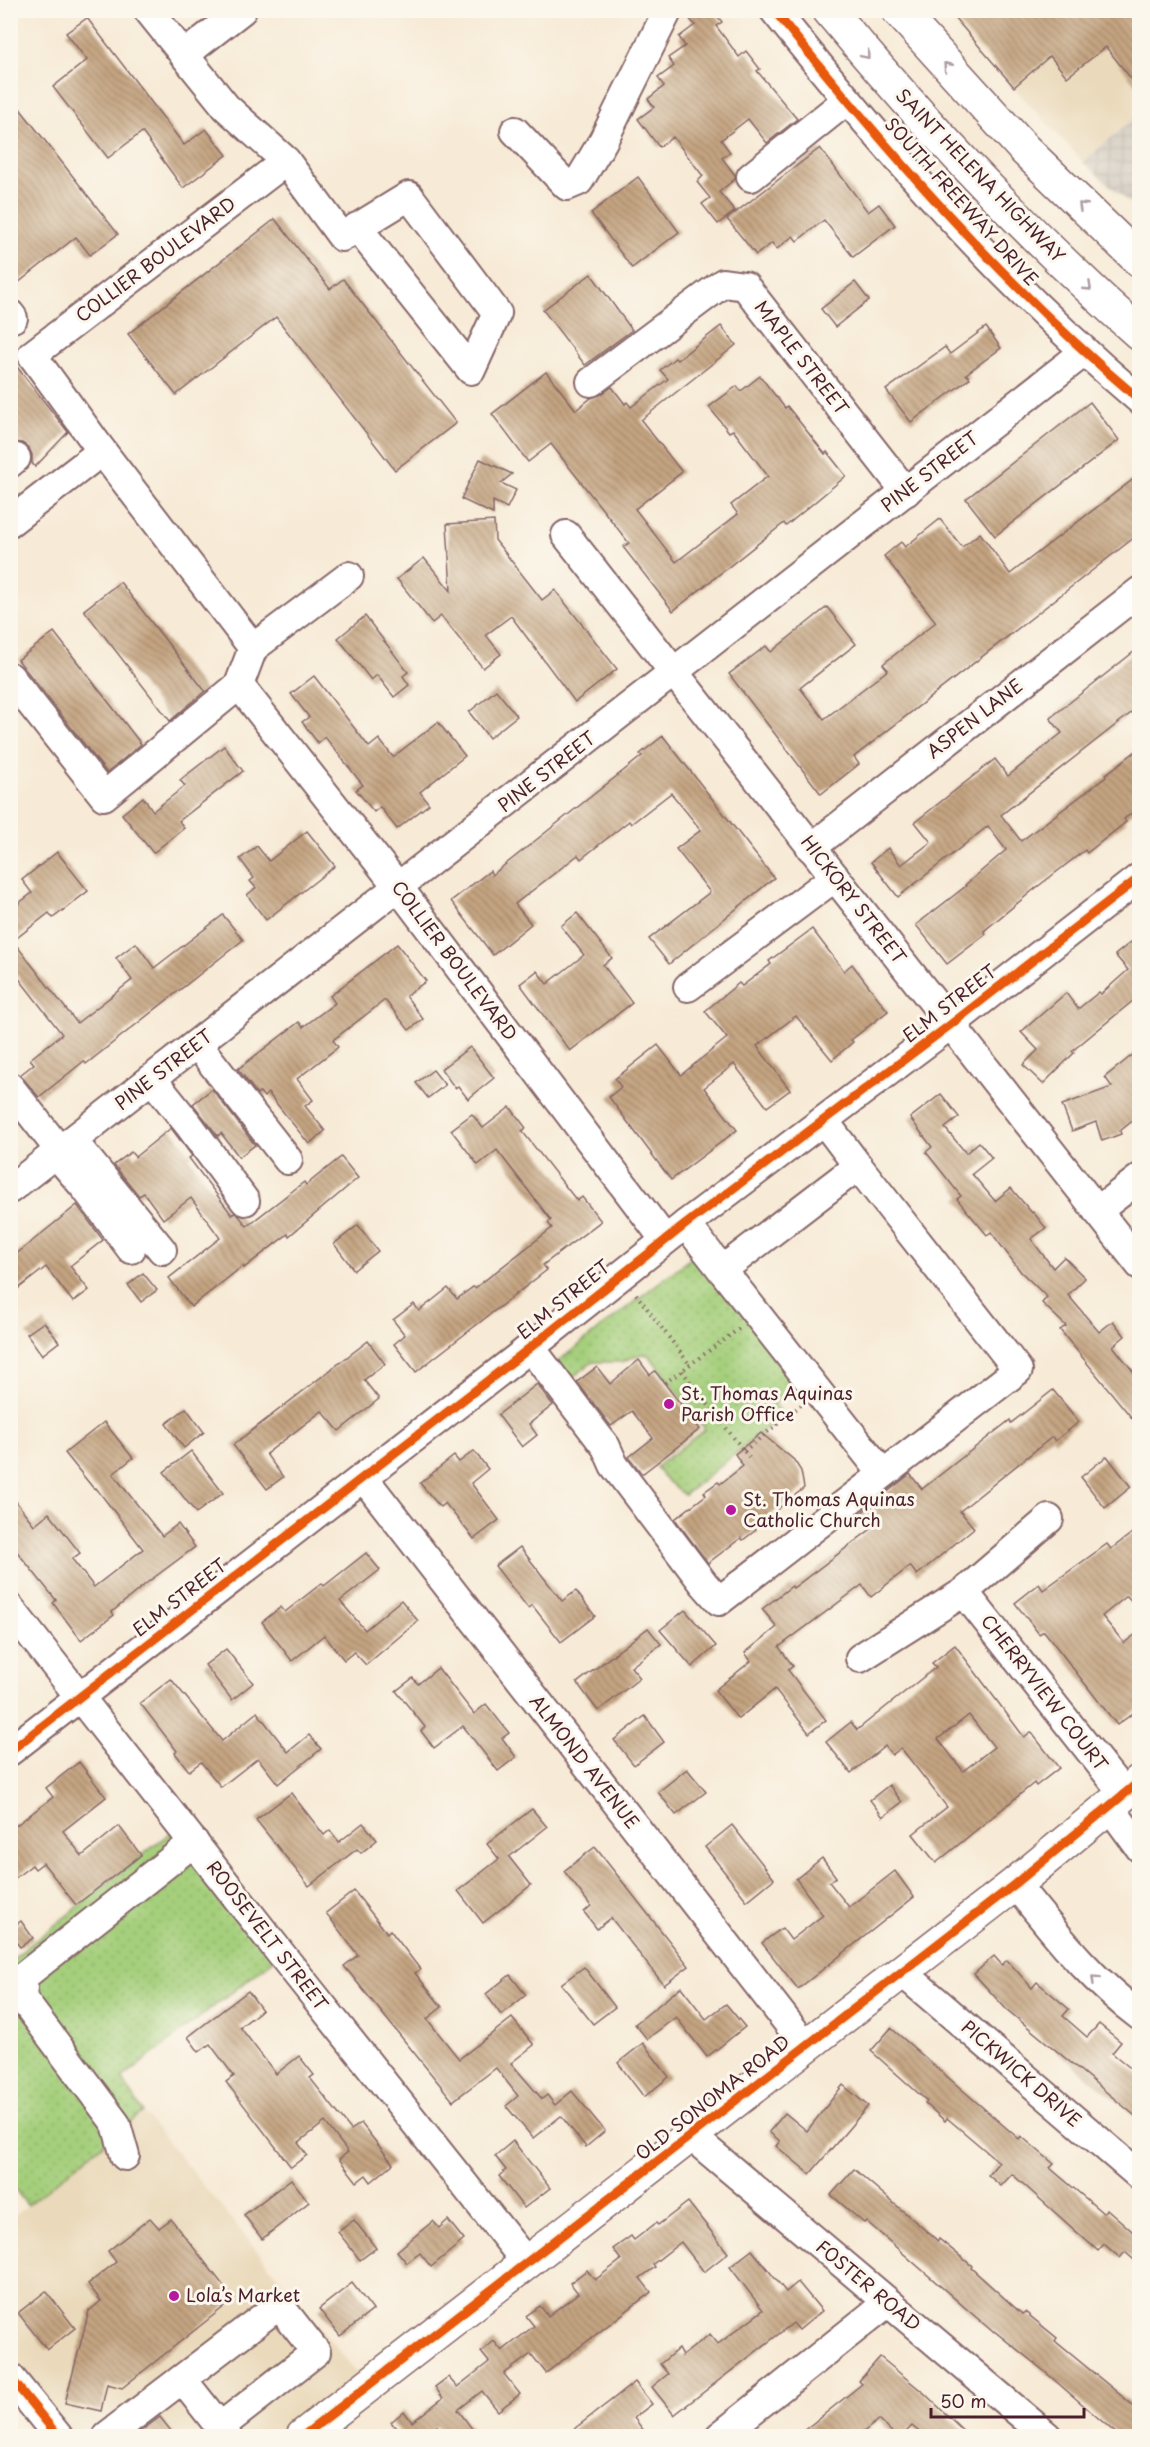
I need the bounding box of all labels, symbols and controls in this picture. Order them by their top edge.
one-way arrow [859,48,870,59]
one-way arrow [943,62,954,73]
street label: SAINT HELENA HIGHWAY [890,82,1072,269]
street label: SOUTH FREEWAY DRIVE [879,111,1045,291]
street label: COLLIER BOULEVARD [69,190,241,328]
one-way arrow [1078,203,1089,214]
one-way arrow [1082,280,1092,291]
street label: MAPLE STREET [749,294,856,421]
street label: PINE STREET [874,424,984,518]
street label: ASPEN LANE [920,672,1028,764]
street label: PINE STREET [491,724,601,818]
street label: HICKORY STREET [795,829,913,970]
street label: COLLIER BOULEVARD [386,874,524,1046]
street label: ELM STREET [896,957,1002,1048]
street label: PINE STREET [108,1022,218,1116]
street label: ELM STREET [511,1252,616,1345]
place label: St. Thomas Aquinas Parish Office [681,1379,853,1427]
marker: St. Thomas Aquinas Parish Office [662,1397,676,1411]
place label: St. Thomas Aquinas Catholic Church [743,1485,915,1533]
marker: St. Thomas Aquinas Catholic Church [724,1503,738,1517]
street label: ELM STREET [126,1551,232,1642]
street label: CHERRYVIEW COURT [975,1608,1115,1777]
street label: ALMOND AVENUE [524,1688,646,1834]
street label: ROOSEVELT STREET [201,1854,336,2016]
one-way arrow [1091,1975,1101,1986]
street label: PICKWICK DRIVE [956,2013,1088,2133]
street label: OLD SONOMA ROAD [629,2028,795,2166]
street label: FOSTER ROAD [811,2233,927,2337]
place label: Lola’s Market [186,2281,300,2308]
marker: Lola’s Market [167,2289,181,2303]
scale bar [931,2381,1084,2419]
text: 50 m [940,2387,987,2414]

